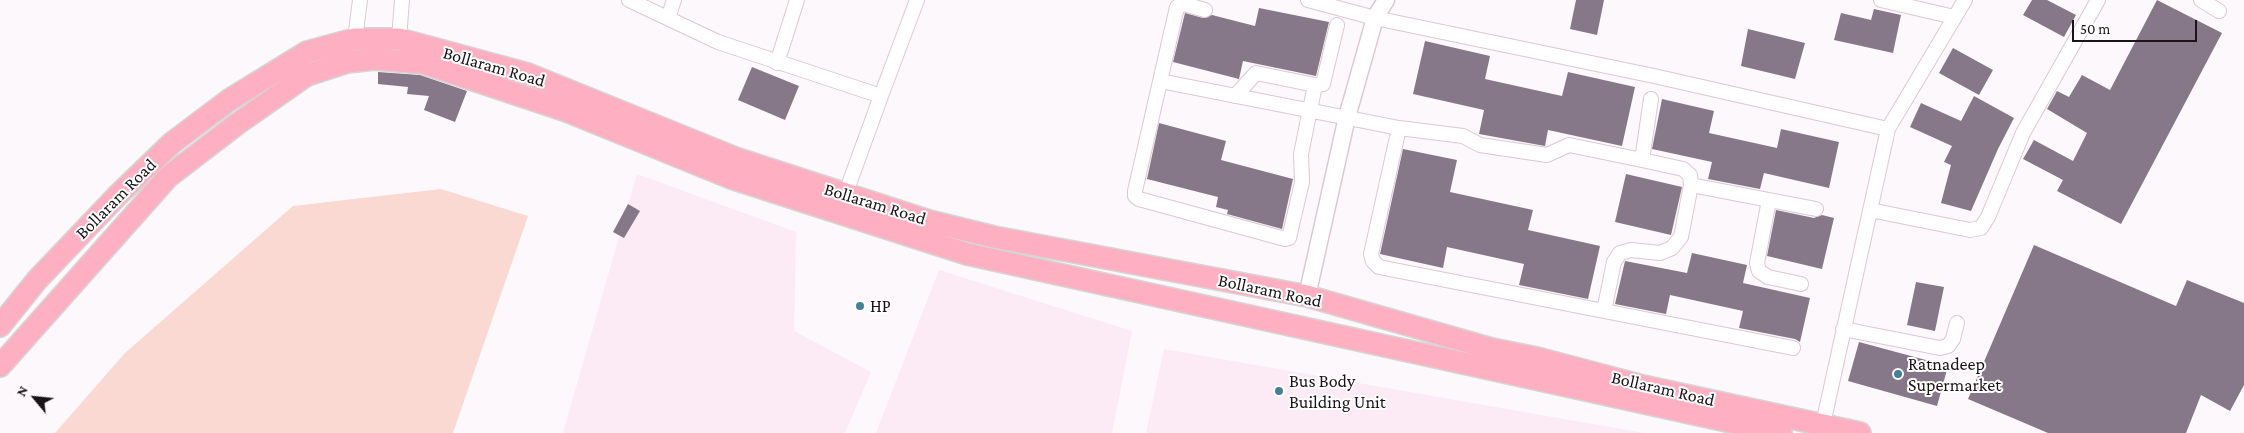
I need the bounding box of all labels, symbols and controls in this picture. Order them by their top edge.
scale bar [2074,10,2199,42]
text: 50 m [2080,21,2110,37]
street label: Bollaram Road [440,42,548,92]
street label: Bollaram Road [71,154,161,244]
street label: Bollaram Road [822,178,928,230]
street label: Bollaram Road [1216,269,1324,313]
place label: HP [870,295,891,317]
marker: HP [854,300,866,312]
place label: Ratnadeep Supermarket [1908,353,2001,396]
street label: Bollaram Road [1609,367,1717,411]
marker: Ratnadeep Supermarket [1892,368,1904,380]
place label: Bus Body Building Unit [1289,370,1386,412]
north arrow [10,373,60,423]
text: N [12,383,31,399]
marker: Bus Body Building Unit [1273,385,1285,397]

